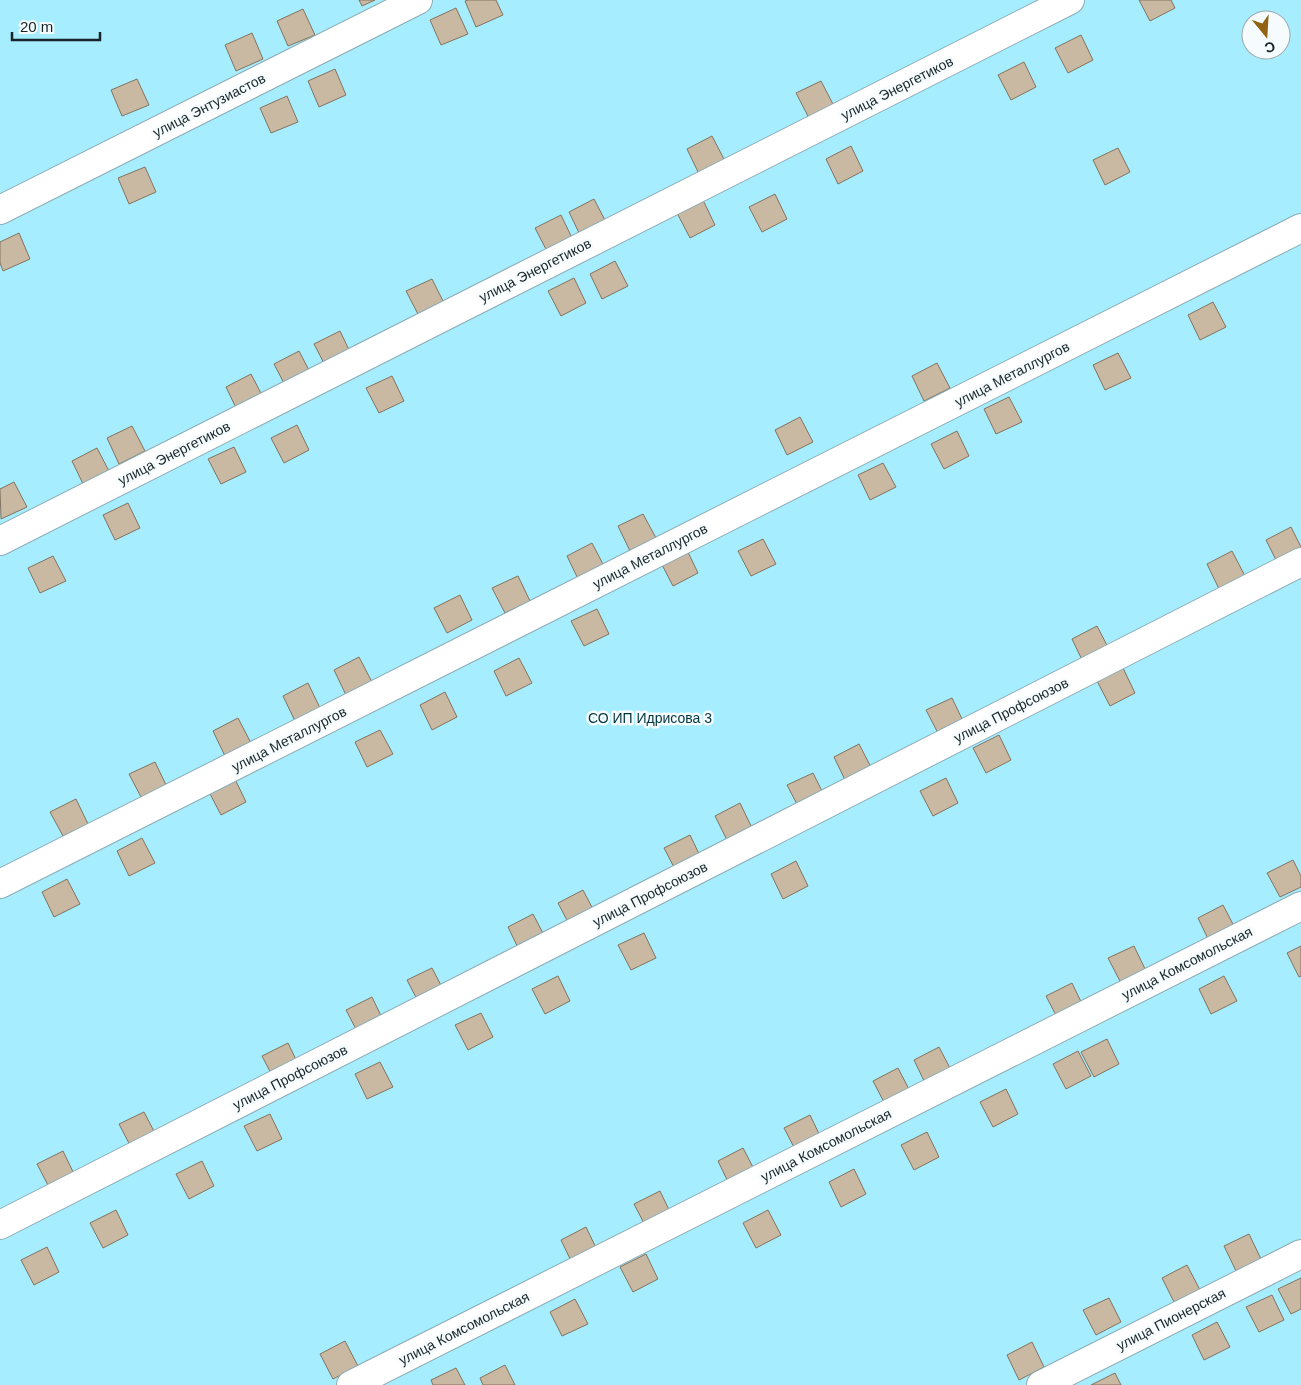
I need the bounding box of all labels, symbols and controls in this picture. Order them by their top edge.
scale bar [12,10,100,42]
north arrow [1241,10,1291,60]
text: 20 m [20,18,53,35]
text: С [1263,38,1277,57]
street label: улица Энергетиков [838,53,956,123]
street label: улица Энтузиастов [150,70,268,140]
street label: улица Энергетиков [476,235,594,305]
street label: улица Металлургов [952,338,1072,410]
street label: улица Энергетиков [115,418,233,488]
street label: улица Металлургов [590,520,710,592]
street label: улица Профсоюзов [951,674,1071,746]
street label: улица Металлургов [229,703,349,775]
park label: СО ИП Идрисова 3 [588,710,712,726]
street label: улица Профсоюзов [590,858,710,930]
street label: улица Комсомольская [1119,923,1255,1003]
street label: улица Профсоюзов [230,1041,350,1113]
street label: улица Комсомольская [758,1105,894,1185]
street label: улица Пионерская [1114,1285,1228,1353]
street label: улица Комсомольская [396,1288,532,1368]

